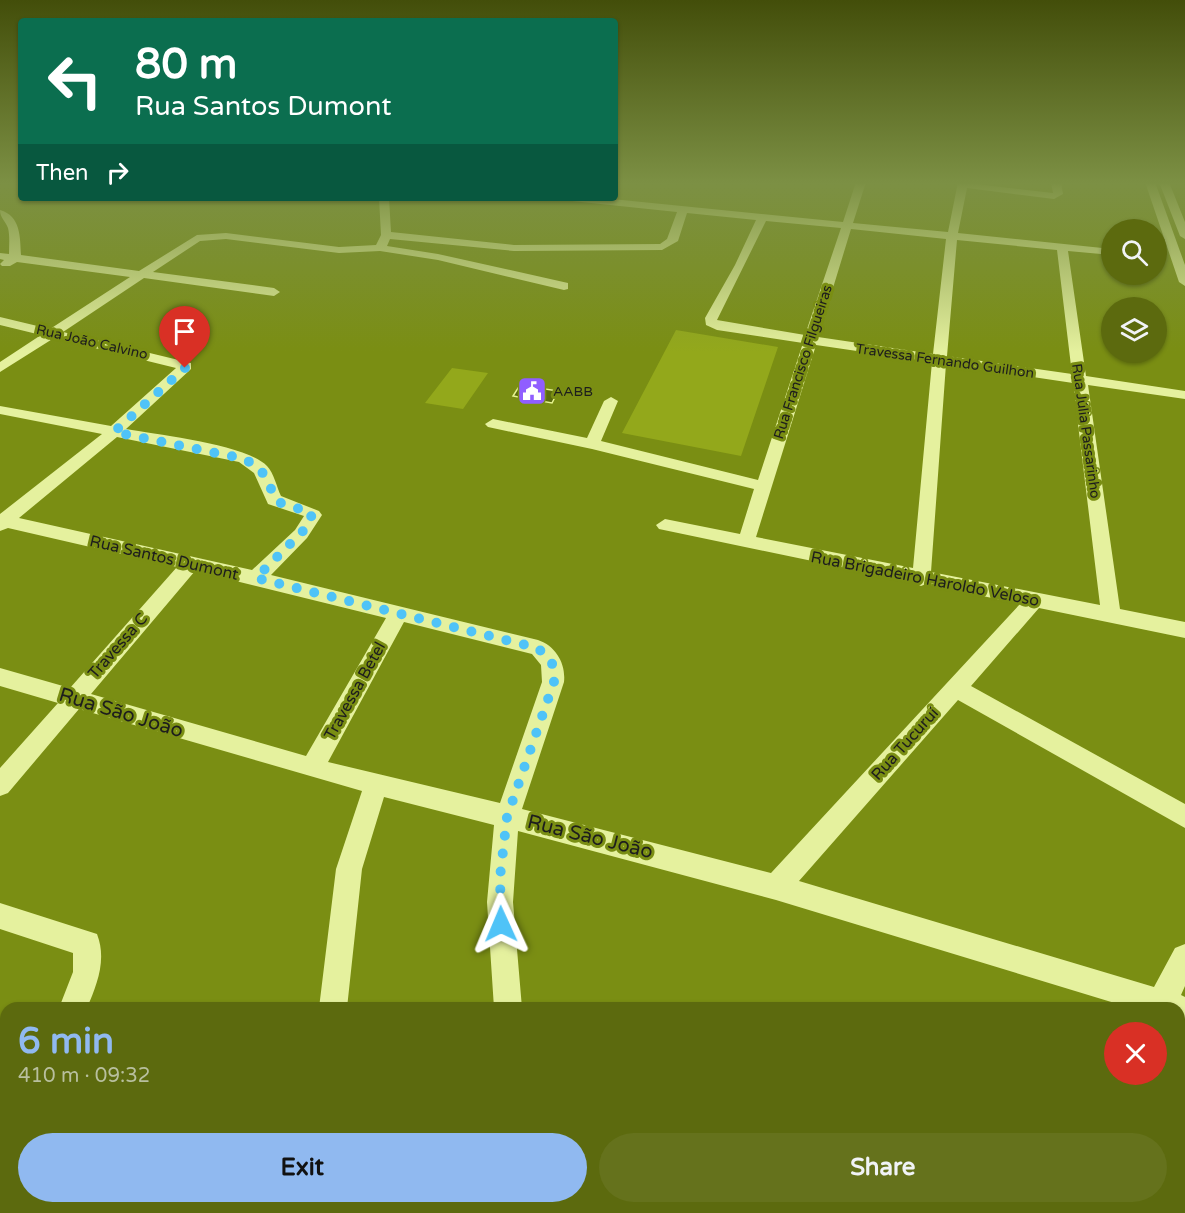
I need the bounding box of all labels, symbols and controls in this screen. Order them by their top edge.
text: 80 m [135,39,237,90]
icon: left [36,42,114,120]
text: Rua Santos Dumont [135,90,391,123]
icon: right [101,156,134,189]
text: Then [36,160,89,186]
map controls [1101,219,1167,363]
button: search [1101,219,1167,285]
street label: Rua Francisco Filgueiras [770,282,836,441]
button: layers [1101,297,1167,363]
pin [159,306,210,368]
icon: arrive [168,315,201,348]
street label: Rua João Calvino [35,321,149,363]
street label: Travessa Fernando Guilhon [855,340,1035,382]
street label: Rua Júlia Passarinho [1068,362,1104,500]
public building icon: AABB [516,375,548,407]
place label: AABB [553,383,593,400]
street label: Rua Santos Dumont [88,531,240,585]
street label: Rua Brigadeiro Haroldo Veloso [809,547,1041,611]
street label: Travessa C [84,609,152,683]
street label: Travessa Betel [320,639,390,743]
street label: Rua São João [56,683,186,743]
street label: Rua Tucuruí [867,704,943,784]
street label: Rua São João [525,810,655,864]
position arrow [469,892,533,956]
text: 6 min [18,1020,114,1063]
button: close [1104,1022,1167,1085]
text: 410 m · 09:32 [18,1064,150,1088]
button: Exit [18,1133,587,1202]
button: Share [599,1133,1167,1202]

